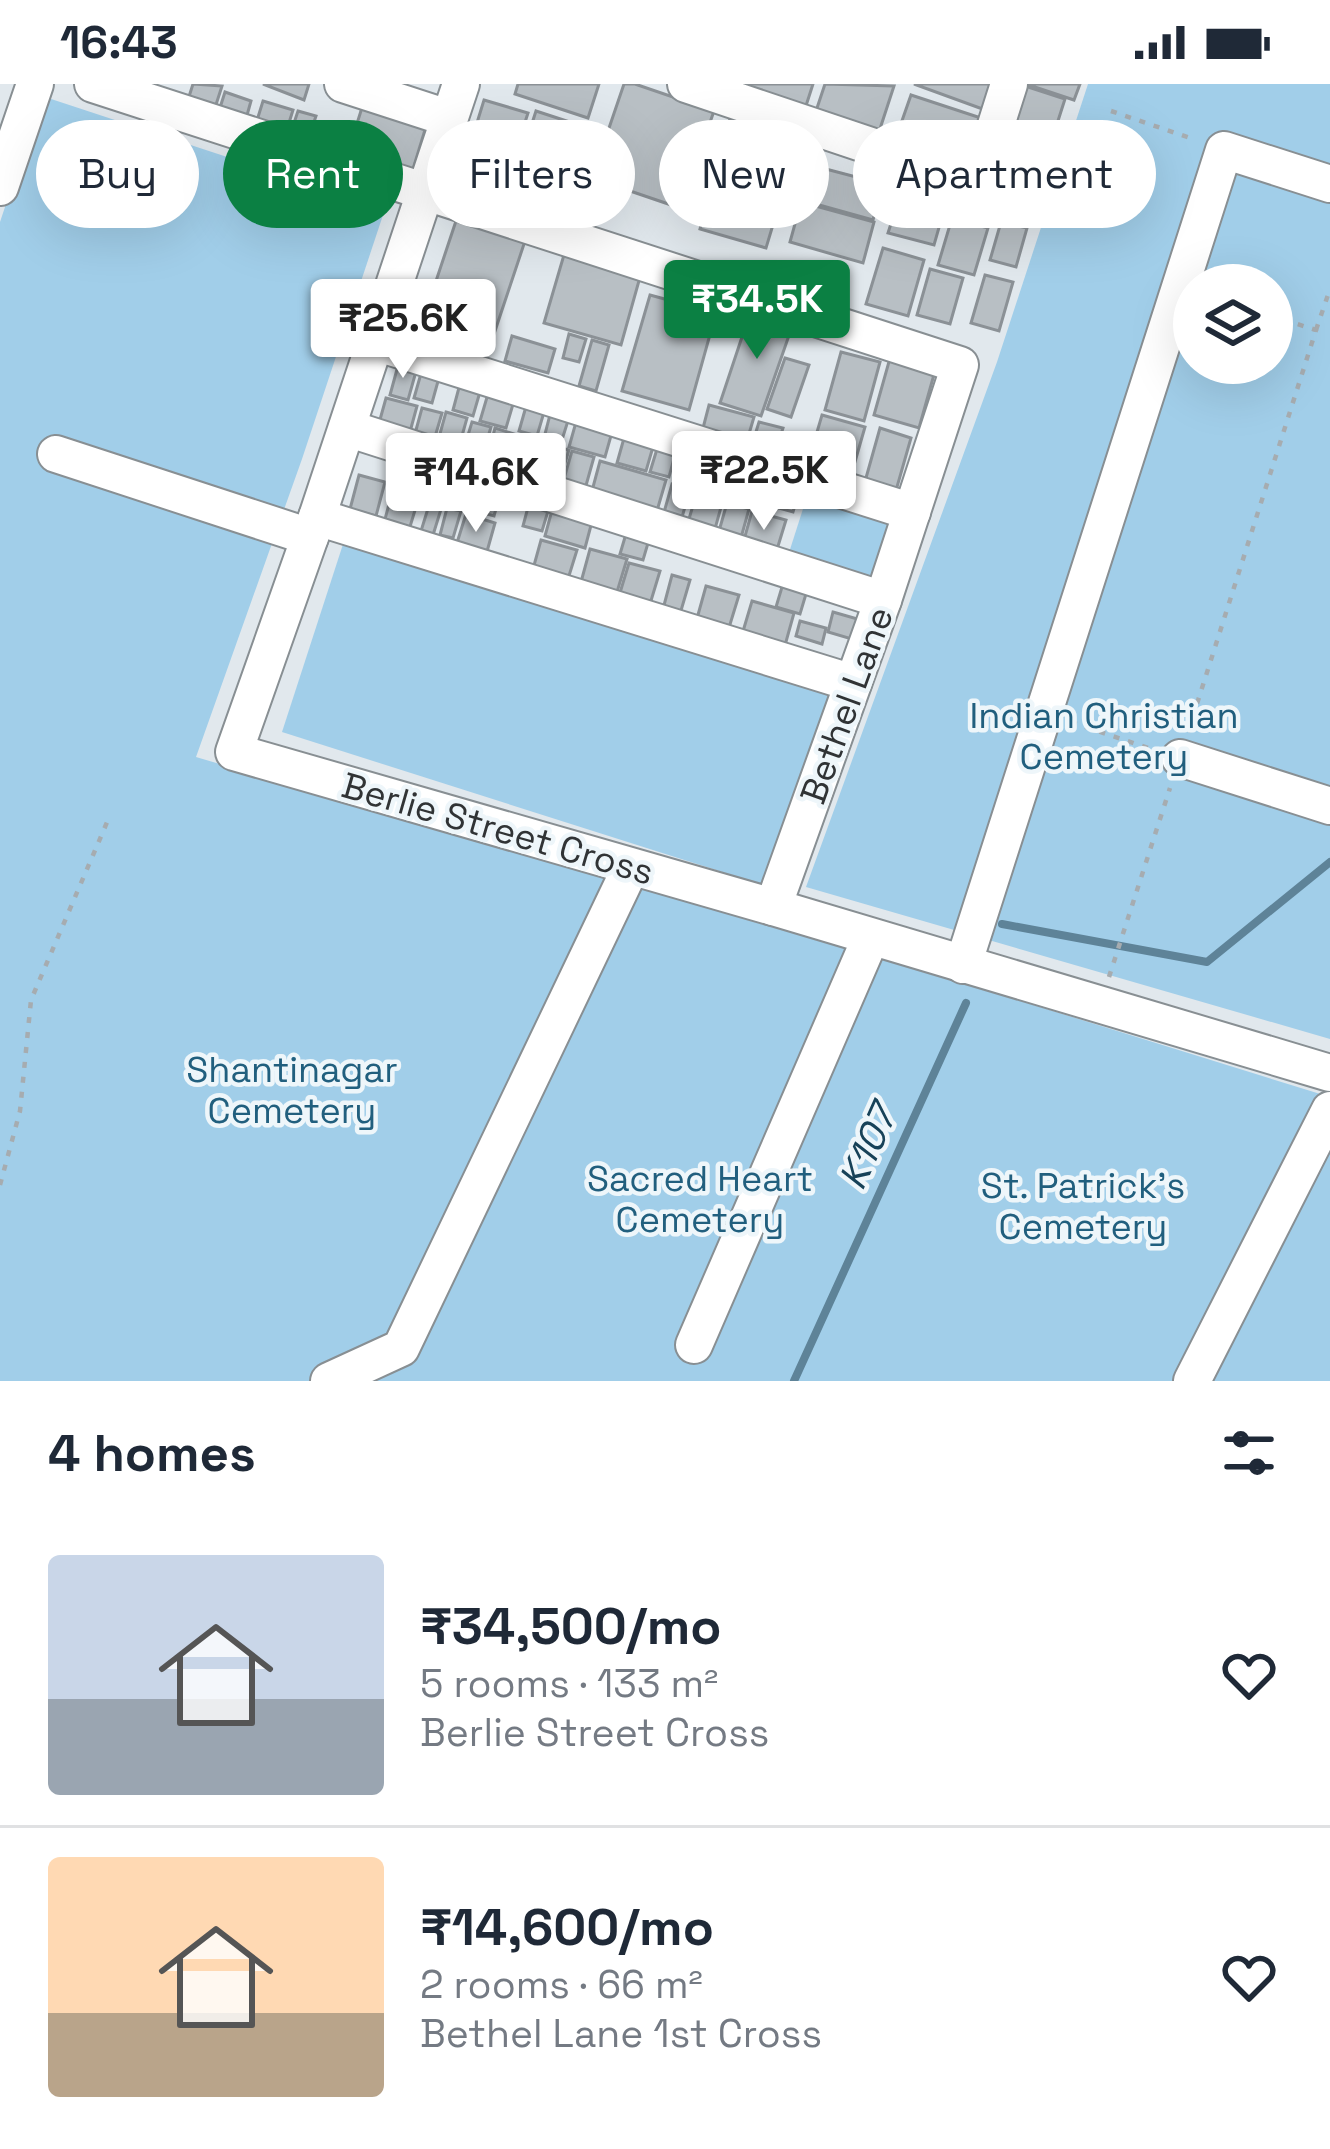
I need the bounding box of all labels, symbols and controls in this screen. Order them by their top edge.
text: 16:43 [60,14,178,71]
chip: Buy [36,120,199,228]
chip: Rent [223,120,403,228]
chip: Filters [427,120,635,228]
chip: New [659,120,829,228]
chip: Apartment [853,120,1156,228]
pin: ₹34.5K [659,260,855,362]
map controls [1173,264,1293,384]
button: layers [1173,264,1293,384]
text: ₹34.5K [691,274,823,323]
pin: ₹25.6K [305,279,501,381]
text: ₹25.6K [338,293,468,342]
pin: ₹22.5K [666,431,862,533]
pin: ₹14.6K [378,433,574,535]
text: ₹22.5K [699,445,829,494]
text: ₹14.6K [413,447,539,496]
street label: Bethel Lane [790,601,904,810]
park label: Indian Christian Cemetery [969,693,1239,780]
street label: Berlie Street Cross [336,762,659,895]
park label: Shantinagar Cemetery [186,1047,398,1134]
water label: K107 [828,1092,910,1197]
park label: Sacred Heart Cemetery [587,1156,813,1243]
park label: St. Patrick's Cemetery [981,1163,1185,1250]
icon: filters [1216,1420,1282,1486]
text: 4 homes [48,1421,256,1486]
text: ₹34,500/mo [420,1594,721,1659]
icon: home [144,1603,288,1747]
icon: heart [1216,1642,1282,1708]
text: 5 rooms · 133 m² [420,1659,718,1708]
text: Berlie Street Cross [420,1708,769,1757]
text: ₹14,600/mo [420,1895,714,1960]
icon: home [144,1905,288,2049]
icon: heart [1216,1944,1282,2010]
text: 2 rooms · 66 m² [420,1960,703,2009]
text: Bethel Lane 1st Cross [420,2009,822,2058]

